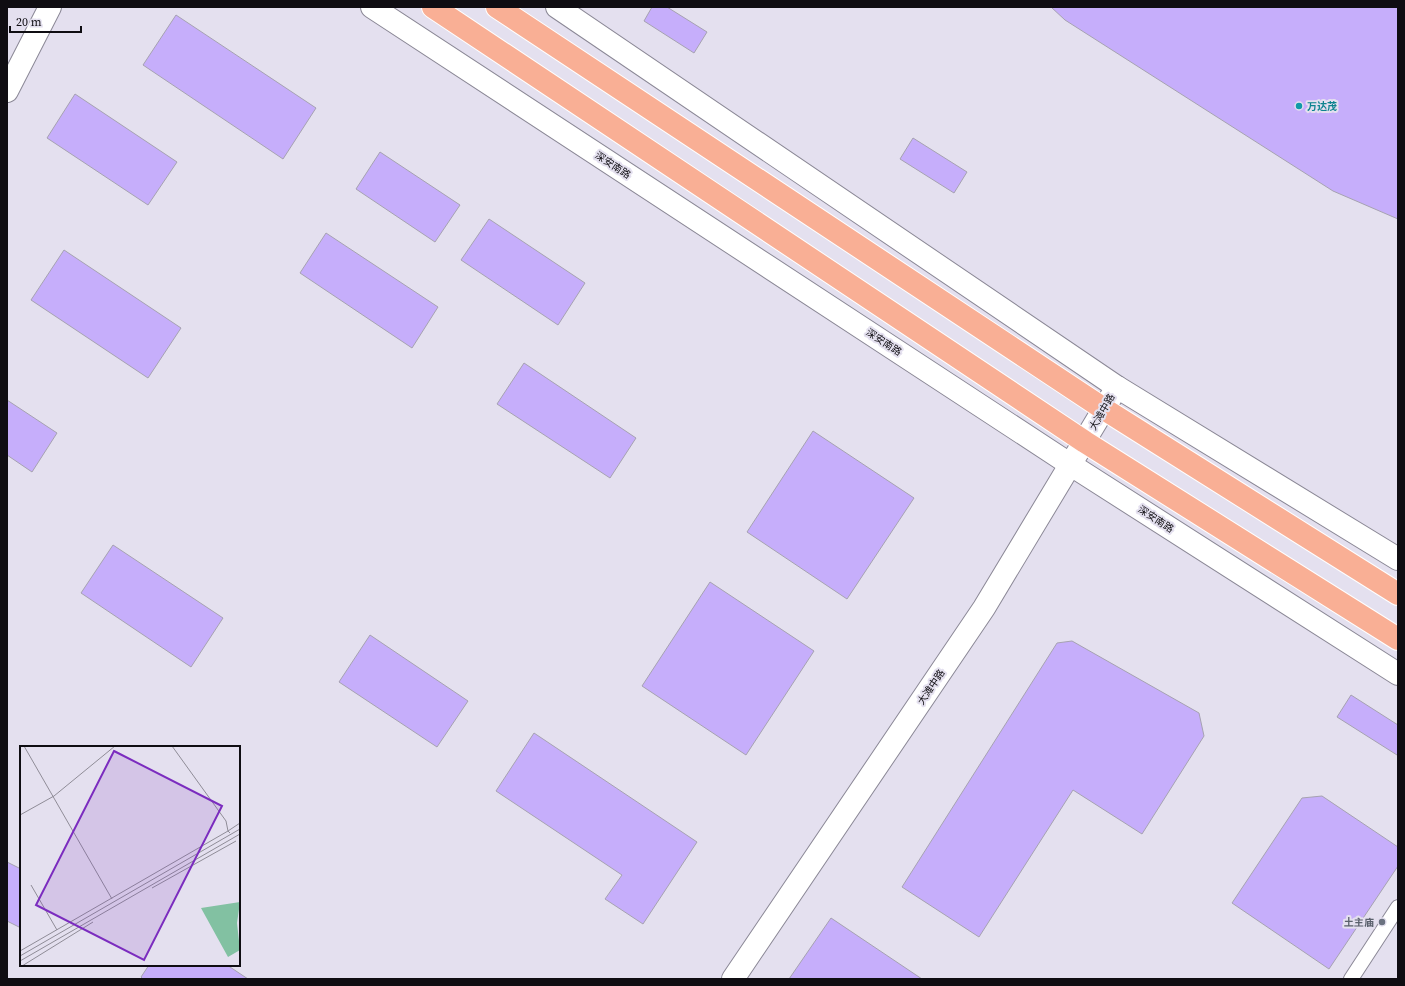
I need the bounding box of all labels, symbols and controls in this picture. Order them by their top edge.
scale bar [10,8,81,34]
text: 20 m [16,14,42,30]
place label: 万达茂 [1307,100,1337,113]
marker: 万达茂 [1294,101,1304,111]
street label: 深安南路 [593,149,633,181]
street label: 深安南路 [864,326,904,358]
street label: 大滩中路 [1086,391,1118,433]
street label: 深安南路 [1136,503,1176,535]
street label: 大滩中路 [914,667,948,707]
inset map [20,746,240,966]
place label: 土主庙 [1344,916,1374,929]
marker: 土主庙 [1377,917,1387,927]

